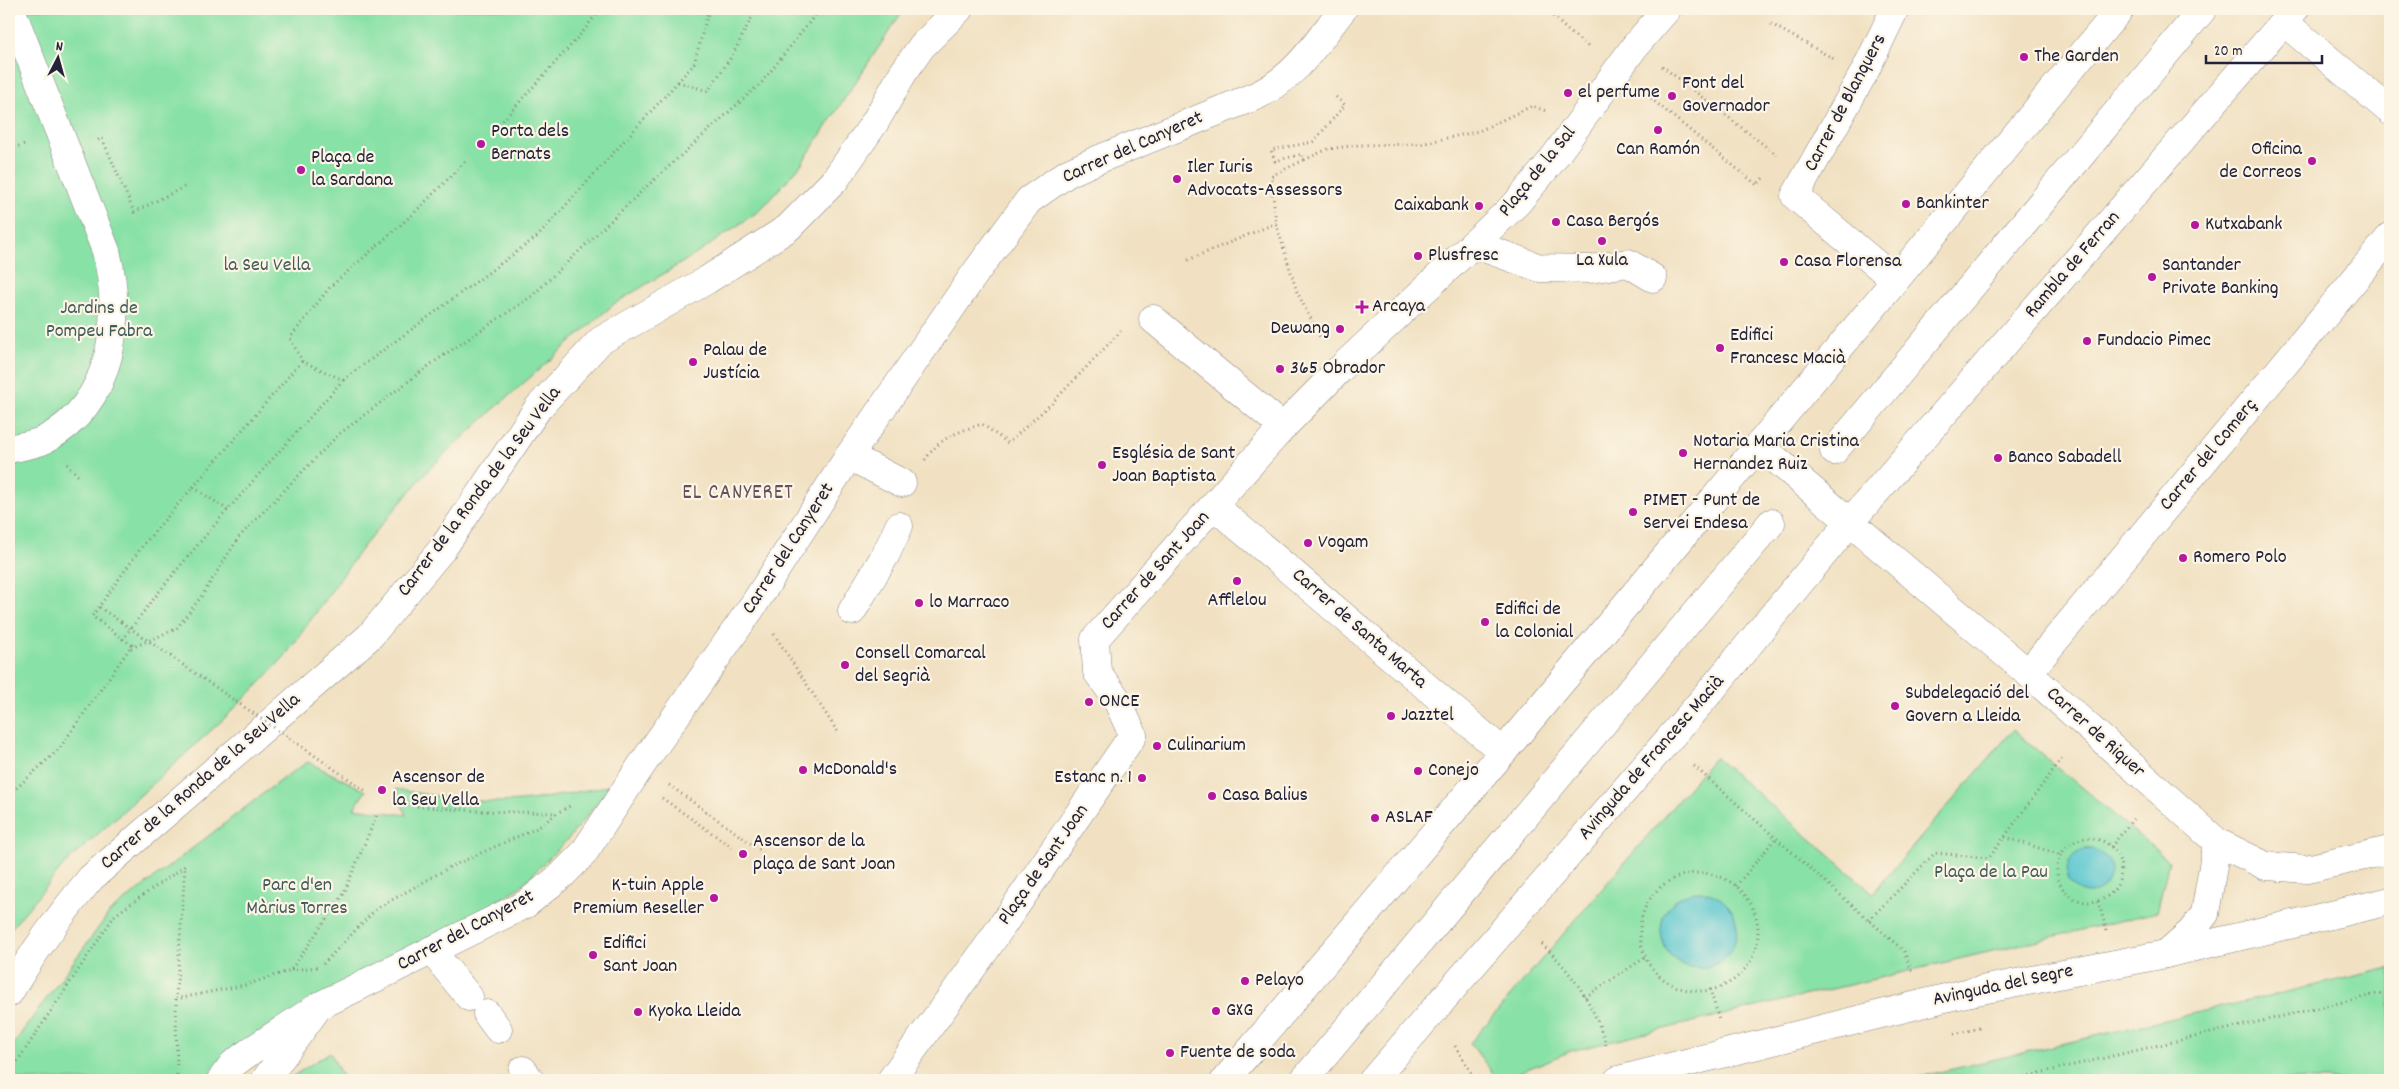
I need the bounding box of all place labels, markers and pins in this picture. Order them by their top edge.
place label: The Garden [2034,43,2119,71]
marker: The Garden [2018,51,2030,63]
place label: Font del Governador [1682,70,1770,121]
place label: el perfume [1578,79,1660,107]
marker: el perfume [1562,87,1574,99]
marker: Font del Governador [1666,90,1678,102]
place label: Porta dels Bernats [491,118,569,169]
marker: Can Ramón [1652,124,1664,136]
place label: Can Ramón [1616,136,1700,164]
place label: Oficina de Correos [2220,136,2303,187]
marker: Porta dels Bernats [475,138,487,150]
place label: Plaça de la Sardana [311,144,393,195]
place label: Iler Iuris Advocats-Assessors [1187,154,1343,205]
marker: Oficina de Correos [2306,155,2318,167]
marker: Plaça de la Sardana [295,164,307,176]
marker: Iler Iuris Advocats-Assessors [1171,173,1183,185]
place label: Bankinter [1916,190,1989,218]
place label: Caixabank [1394,192,1469,220]
marker: Bankinter [1900,198,1912,210]
marker: Caixabank [1473,200,1485,212]
place label: Casa Bergós [1566,208,1659,236]
place label: Kutxabank [2205,211,2283,239]
marker: Casa Bergós [1550,216,1562,228]
marker: Kutxabank [2189,219,2201,231]
marker: La Xula [1596,235,1608,247]
place label: Plusfresc [1428,242,1499,270]
place label: La Xula [1576,247,1629,275]
place label: Casa Florensa [1794,248,1902,276]
marker: Plusfresc [1412,250,1424,262]
place label: Santander Private Banking [2162,252,2279,303]
marker: Casa Florensa [1778,256,1790,268]
marker: Santander Private Banking [2146,271,2158,283]
place label: Arcaya [1372,293,1426,321]
marker: Arcaya [1356,301,1368,313]
place label: Dewang [1271,315,1330,343]
place label: Edifici Francesc Macià [1730,322,1846,373]
marker: Dewang [1334,323,1346,335]
place label: Fundacio Pimec [2097,327,2211,355]
marker: Fundacio Pimec [2081,335,2093,347]
place label: Palau de Justícia [703,337,767,388]
marker: Edifici Francesc Macià [1714,342,1726,354]
place label: 365 Obrador [1290,355,1386,383]
marker: Palau de Justícia [687,356,699,368]
marker: 365 Obrador [1274,363,1286,375]
place label: Notaria Maria Cristina Hernandez Ruiz [1693,428,1859,479]
place label: Església de Sant Joan Baptista [1112,440,1235,491]
place label: Banco Sabadell [2008,444,2122,472]
marker: Notaria Maria Cristina Hernandez Ruiz [1677,447,1689,459]
marker: Banco Sabadell [1992,452,2004,464]
marker: Església de Sant Joan Baptista [1096,459,1108,471]
place label: PIMET - Punt de Servei Endesa [1643,487,1760,538]
marker: PIMET - Punt de Servei Endesa [1627,506,1639,518]
place label: Vogam [1318,529,1368,557]
marker: Vogam [1302,537,1314,549]
place label: Romero Polo [2193,544,2287,572]
marker: Romero Polo [2177,552,2189,564]
marker: Afflelou [1231,575,1243,587]
place label: Afflelou [1207,587,1267,615]
place label: lo Marraco [929,589,1010,617]
place label: Edifici de la Colonial [1495,596,1573,647]
marker: lo Marraco [913,597,925,609]
marker: Edifici de la Colonial [1479,616,1491,628]
place label: Consell Comarcal del Segrià [855,640,986,691]
marker: Consell Comarcal del Segrià [839,659,851,671]
place label: Subdelegació del Govern a Lleida [1905,680,2029,731]
place label: ONCE [1099,688,1139,716]
marker: ONCE [1083,696,1095,708]
marker: Subdelegació del Govern a Lleida [1889,700,1901,712]
place label: Jazztel [1401,702,1454,730]
marker: Jazztel [1385,710,1397,722]
place label: Culinarium [1167,732,1246,760]
marker: Culinarium [1151,740,1163,752]
place label: McDonald's [813,756,897,784]
place label: Conejo [1428,757,1479,785]
place label: Ascensor de la Seu Vella [392,764,485,815]
marker: McDonald's [797,764,809,776]
place label: Estanc n. 1 [1054,764,1132,792]
marker: Conejo [1412,765,1424,777]
marker: Estanc n. 1 [1136,772,1148,784]
place label: Casa Balius [1222,782,1308,810]
marker: Ascensor de la Seu Vella [376,784,388,796]
marker: Casa Balius [1206,790,1218,802]
place label: ASLAF [1385,804,1433,832]
marker: ASLAF [1369,812,1381,824]
place label: Ascensor de la plaça de Sant Joan [753,828,895,879]
marker: Ascensor de la plaça de Sant Joan [737,848,749,860]
place label: K-tuin Apple Premium Reseller [573,872,705,923]
marker: K-tuin Apple Premium Reseller [708,892,720,904]
place label: Edifici Sant Joan [603,930,677,981]
marker: Edifici Sant Joan [587,949,599,961]
place label: Pelayo [1255,967,1304,995]
marker: Pelayo [1239,975,1251,987]
place label: GXG [1226,997,1253,1025]
place label: Kyoka Lleida [648,998,741,1026]
marker: GXG [1210,1005,1222,1017]
marker: Kyoka Lleida [632,1006,644,1018]
place label: Fuente de soda [1180,1039,1296,1067]
marker: Fuente de soda [1164,1047,1176,1059]

